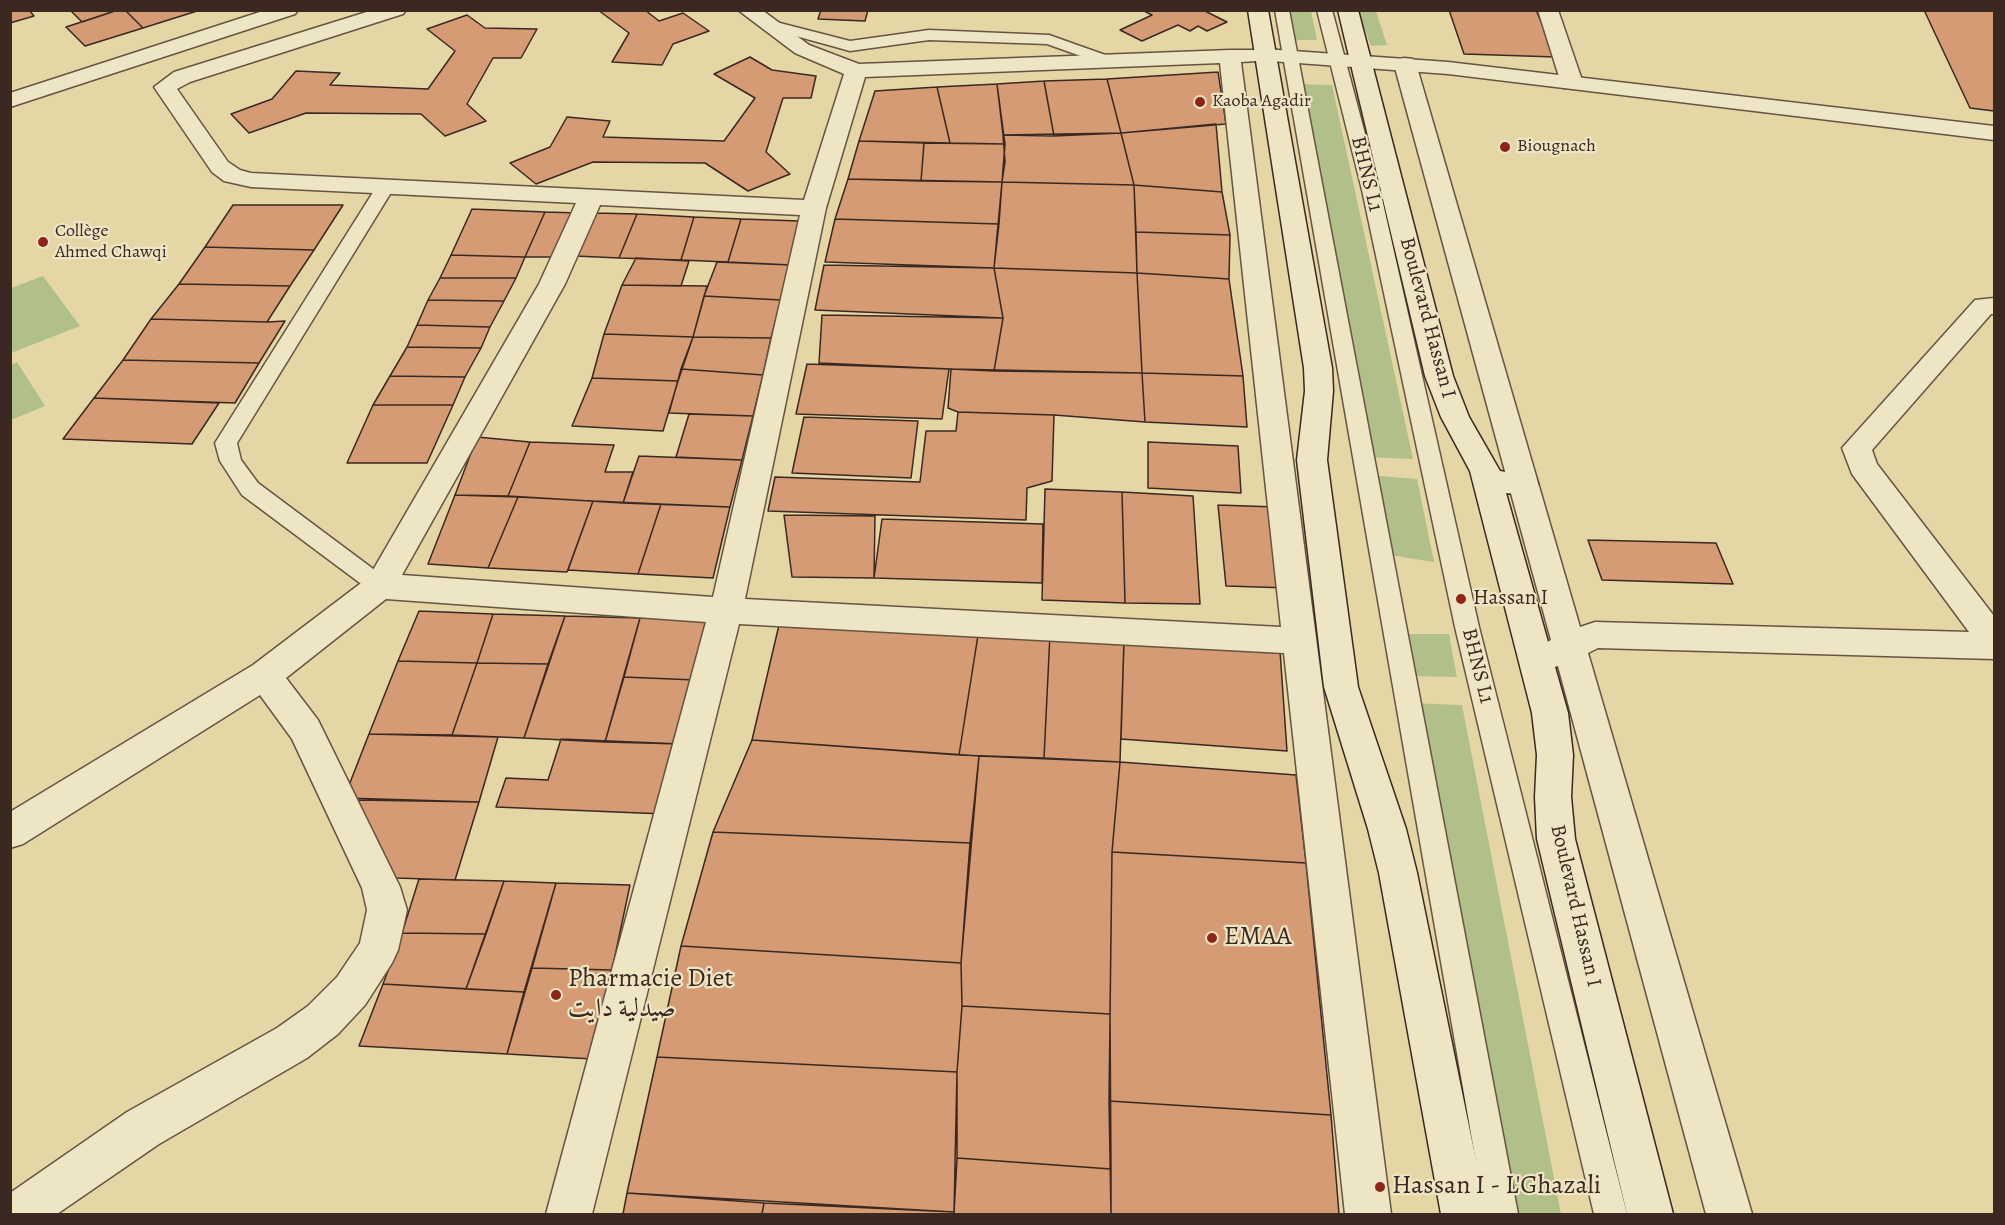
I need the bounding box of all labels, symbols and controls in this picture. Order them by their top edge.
place label: Kaoba Agadir [1212,91,1311,113]
marker: Kaoba Agadir [1193,95,1207,109]
street label: BHNS L1 [1345,134,1387,214]
place label: Biougnach [1517,136,1596,158]
marker: Biougnach [1498,140,1512,154]
place label: Collège Ahmed Chawqi [55,221,167,264]
marker: Collège Ahmed Chawqi [36,235,50,249]
street label: Boulevard Hassan I [1393,235,1461,401]
place label: Hassan I [1473,586,1548,612]
marker: Hassan I [1454,592,1468,606]
street label: BHNS L1 [1456,626,1498,706]
street label: Boulevard Hassan I [1544,822,1606,990]
place label: EMAA [1224,922,1292,954]
marker: EMAA [1205,931,1219,945]
place label: Pharmacie Diet صيدلية دايت [568,964,733,1026]
marker: Pharmacie Diet صيدلية دايت [549,988,563,1002]
place label: Hassan I - L'Ghazali [1392,1171,1601,1203]
marker: Hassan I - L'Ghazali [1373,1180,1387,1194]

